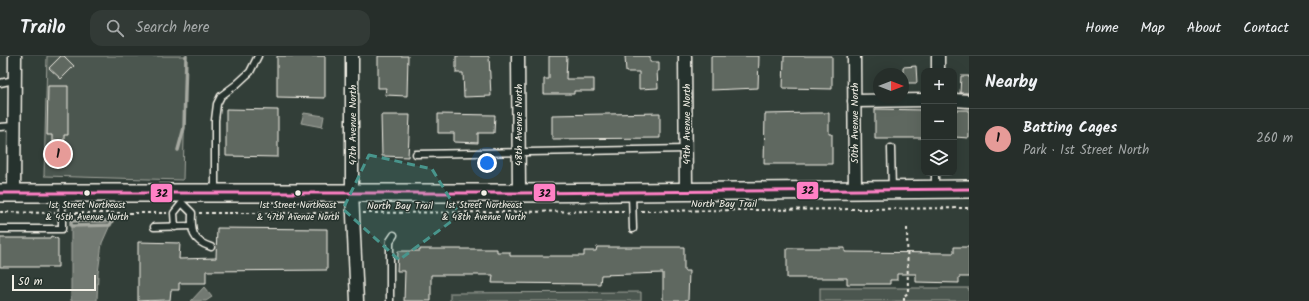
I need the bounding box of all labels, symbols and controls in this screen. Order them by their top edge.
search box [90,10,370,46]
text: Trailo [20,13,66,43]
text: Search here [136,16,210,40]
icon: search [104,17,126,39]
text: Home [1085,17,1119,39]
text: Map [1141,17,1165,39]
text: About [1187,17,1221,39]
text: Contact [1243,17,1289,39]
north arrow [873,68,909,104]
map controls [921,68,957,176]
button: + [921,68,957,104]
text: Nearby [985,69,1037,96]
street label: 50th Avenue North [847,83,863,163]
street label: 48th Avenue North [511,84,527,166]
street label: 49th Avenue North [679,84,695,164]
street label: 47th Avenue North [345,85,361,165]
button: − [921,104,957,140]
text: Batting Cages [1023,116,1117,140]
text: 1 [996,128,1000,149]
text: 260 m [1256,128,1293,149]
pin: 1 [45,139,71,169]
button: layers [921,140,957,176]
text: Park · 1st Street North [1023,140,1149,161]
your location [477,153,497,173]
line badge: 32 [796,181,819,200]
text: 32 [801,182,814,200]
line badge: 32 [150,183,173,203]
line badge: 32 [533,183,556,202]
text: 32 [155,185,168,203]
text: 32 [538,185,551,203]
marker: 1st Street Northeast & 45th Avenue North [82,188,92,198]
marker: 1st Street Northeast & 47th Avenue North [293,188,303,198]
marker: 1st Street Northeast & 48th Avenue North [479,188,489,198]
street label: North Bay Trail [691,196,757,212]
place label: 1st Street Northeast & 45th Avenue North [45,198,129,225]
place label: 1st Street Northeast & 47th Avenue North [257,198,339,225]
street label: North Bay Trail [367,198,433,214]
place label: 1st Street Northeast & 48th Avenue North [442,198,526,225]
scale bar [12,273,96,292]
text: 50 m [18,273,43,291]

